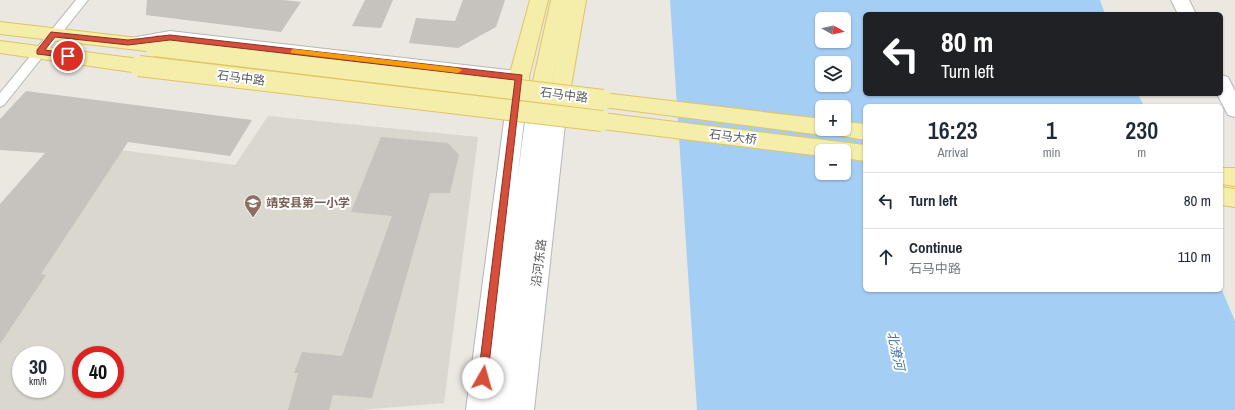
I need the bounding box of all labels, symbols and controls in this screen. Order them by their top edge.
north arrow [815,12,851,48]
map controls [815,12,851,180]
text: 80 m [941,23,993,61]
icon: left [875,28,927,80]
pin [51,39,85,73]
icon: arrive [57,45,79,67]
button: layers [815,56,851,92]
text: Turn left [941,59,994,84]
street label: 石马中路 [216,67,266,89]
street label: 石马中路 [539,84,589,106]
button: + [815,100,851,136]
text: 16:23 [928,114,978,146]
text: 1 [1046,114,1057,146]
text: 230 [1125,114,1158,146]
street label: 石马大桥 [708,126,758,148]
button: − [815,144,851,180]
text: Arrival [937,144,968,161]
text: min [1043,144,1060,161]
text: m [1137,144,1146,161]
icon: left [875,190,897,212]
text: Turn left [909,190,957,211]
text: 80 m [1184,190,1211,211]
school or university icon: 靖安县第一小学 [243,193,263,218]
place label: 靖安县第一小学 [266,195,350,211]
text: Continue [909,237,962,258]
street label: 沿河东路 [528,238,550,288]
icon: ahead [875,246,897,268]
text: 110 m [1178,246,1211,267]
text: 石马中路 [909,260,961,277]
water label: 北潦河 [884,330,909,375]
speed limit sign: 40 [72,346,124,398]
text: 30 [29,353,47,380]
position arrow [462,357,504,399]
text: km/h [29,375,47,388]

